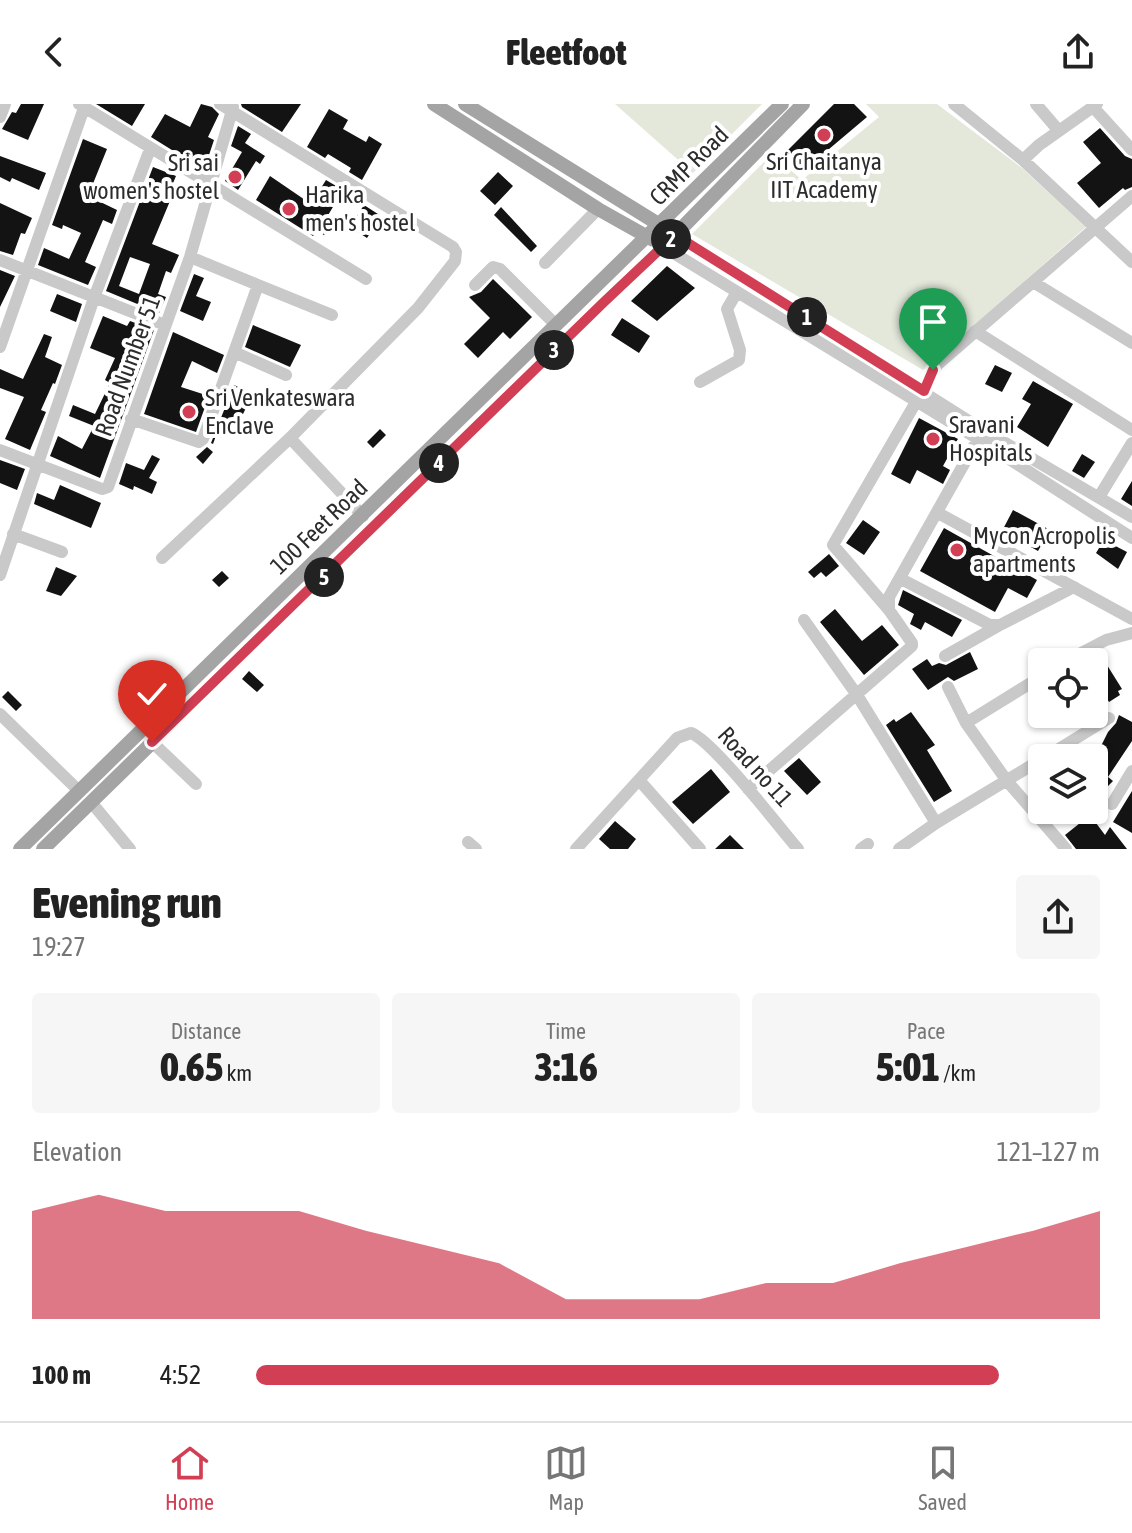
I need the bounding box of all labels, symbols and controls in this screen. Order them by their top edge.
icon: back [32,30,76,74]
icon: share [1056,30,1100,74]
text: Fleetfoot [506,31,626,73]
street label: CRMP Road [644,121,733,210]
marker: Sri Chaitanya IIT Academy [815,126,833,144]
place label: Sri Chaitanya IIT Academy [766,148,882,203]
place label: Sri sai women's hostel [83,149,220,204]
marker: Sri sai women's hostel [226,168,244,186]
place label: Harika men's hostel [305,181,416,236]
marker: Harika men's hostel [280,200,298,218]
pin: 2 [651,219,691,259]
text: 2 [666,226,676,252]
pin [899,288,967,370]
street label: Road Number 51 [90,292,165,440]
pin: 1 [787,297,827,337]
icon: arrive [911,300,955,344]
text: 1 [802,304,812,330]
pin: 3 [534,330,574,370]
text: 3 [549,337,559,363]
place label: Sri Venkateswara Enclave [205,384,355,439]
marker: Sri Venkateswara Enclave [180,403,198,421]
place label: Sravani Hospitals [949,411,1033,466]
marker: Sravani Hospitals [924,430,942,448]
pin: 4 [419,443,459,483]
text: 4 [434,450,444,476]
street label: 100 Feet Road [265,474,373,579]
place label: Mycon Acropolis apartments [973,522,1116,577]
marker: Mycon Acropolis apartments [948,541,966,559]
pin: 5 [304,557,344,597]
text: 5 [319,564,329,590]
map controls [1028,648,1108,824]
button: locate [1028,648,1108,728]
pin [118,660,186,742]
icon: check [130,672,174,716]
street label: Road no 11 [713,721,798,812]
button: layers [1028,744,1108,824]
button: share [1016,875,1100,959]
text: Evening run [32,877,222,927]
text: 19:27 [32,932,86,962]
text: Distance [171,1018,241,1044]
text: Time [546,1018,586,1044]
text: Pace [907,1018,945,1044]
text: 0.65 [160,1044,223,1089]
text: 3:16 [534,1044,598,1089]
text: 5:01 [876,1044,940,1089]
text: km [223,1060,252,1086]
text: /km [940,1060,976,1086]
text: Elevation [32,1137,122,1167]
text: 121–127 m [997,1137,1100,1167]
text: 100 m [32,1360,91,1390]
text: 4:52 [160,1360,201,1390]
tab: Home [165,1441,214,1515]
tab: Map [544,1441,588,1515]
tab: Saved [918,1441,967,1515]

